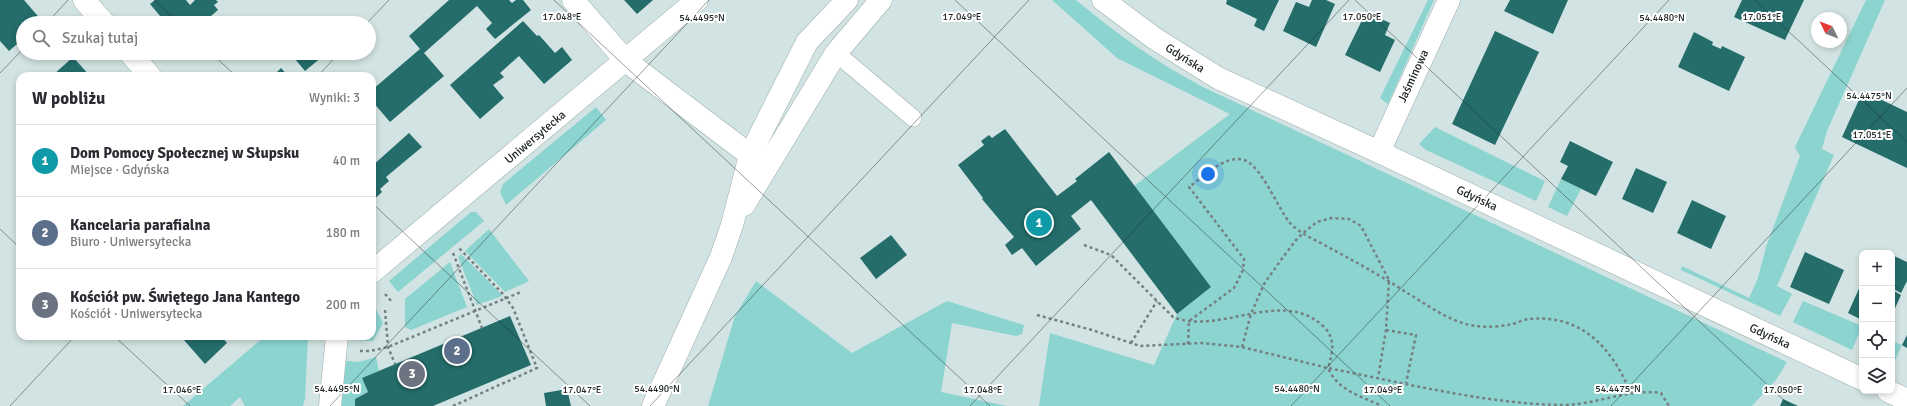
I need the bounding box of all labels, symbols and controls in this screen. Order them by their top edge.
text: 17.048°E [543,11,582,23]
text: 17.049°E [943,11,982,23]
text: 17.050°E [1343,11,1382,23]
text: 17.051°E [1743,11,1782,23]
text: 54.4495°N [679,12,725,24]
text: 54.4480°N [1639,12,1685,24]
north arrow [1811,12,1847,48]
search box [16,16,376,60]
icon: search [30,27,52,49]
text: Szukaj tutaj [62,29,138,47]
street label: Gdyńska [1162,41,1207,76]
street label: Jaśminowa [1395,47,1432,105]
text: W pobliżu [32,88,105,109]
text: Wyniki: 3 [309,90,360,106]
text: 54.4475°N [1846,90,1892,102]
street label: Uniwersytecka [502,107,569,167]
text: 17.051°E [1853,129,1892,141]
text: Dom Pomocy Społecznej w Słupsku [70,144,299,162]
text: 1 [41,153,49,169]
text: 40 m [333,153,360,169]
text: Miejsce · Gdyńska [70,162,169,178]
your location [1198,164,1218,184]
street label: Gdyńska [1454,182,1500,214]
pin: 1 [1026,208,1052,238]
text: Kancelaria parafialna [70,216,210,234]
text: 2 [41,225,49,241]
text: 180 m [326,225,360,241]
text: Biuro · Uniwersytecka [70,234,191,250]
map controls [1859,250,1895,394]
button: + [1859,250,1895,286]
button: − [1859,286,1895,322]
text: Kościół pw. Świętego Jana Kantego [70,288,300,306]
text: 3 [41,297,49,313]
text: 200 m [326,297,360,313]
text: Kościół · Uniwersytecka [70,306,202,322]
street label: Gdyńska [1747,320,1793,352]
button: locate [1859,322,1895,358]
pin: 2 [444,336,470,366]
button: layers [1859,358,1895,394]
pin: 3 [399,359,425,389]
text: 54.4495°N [314,383,360,395]
text: 54.4490°N [634,383,680,395]
text: 54.4480°N [1274,383,1320,395]
text: 54.4475°N [1595,383,1641,395]
text: 17.046°E [163,384,202,396]
text: 17.047°E [563,384,602,396]
text: 17.048°E [964,384,1003,396]
text: 17.049°E [1364,384,1403,396]
text: 17.050°E [1764,384,1803,396]

